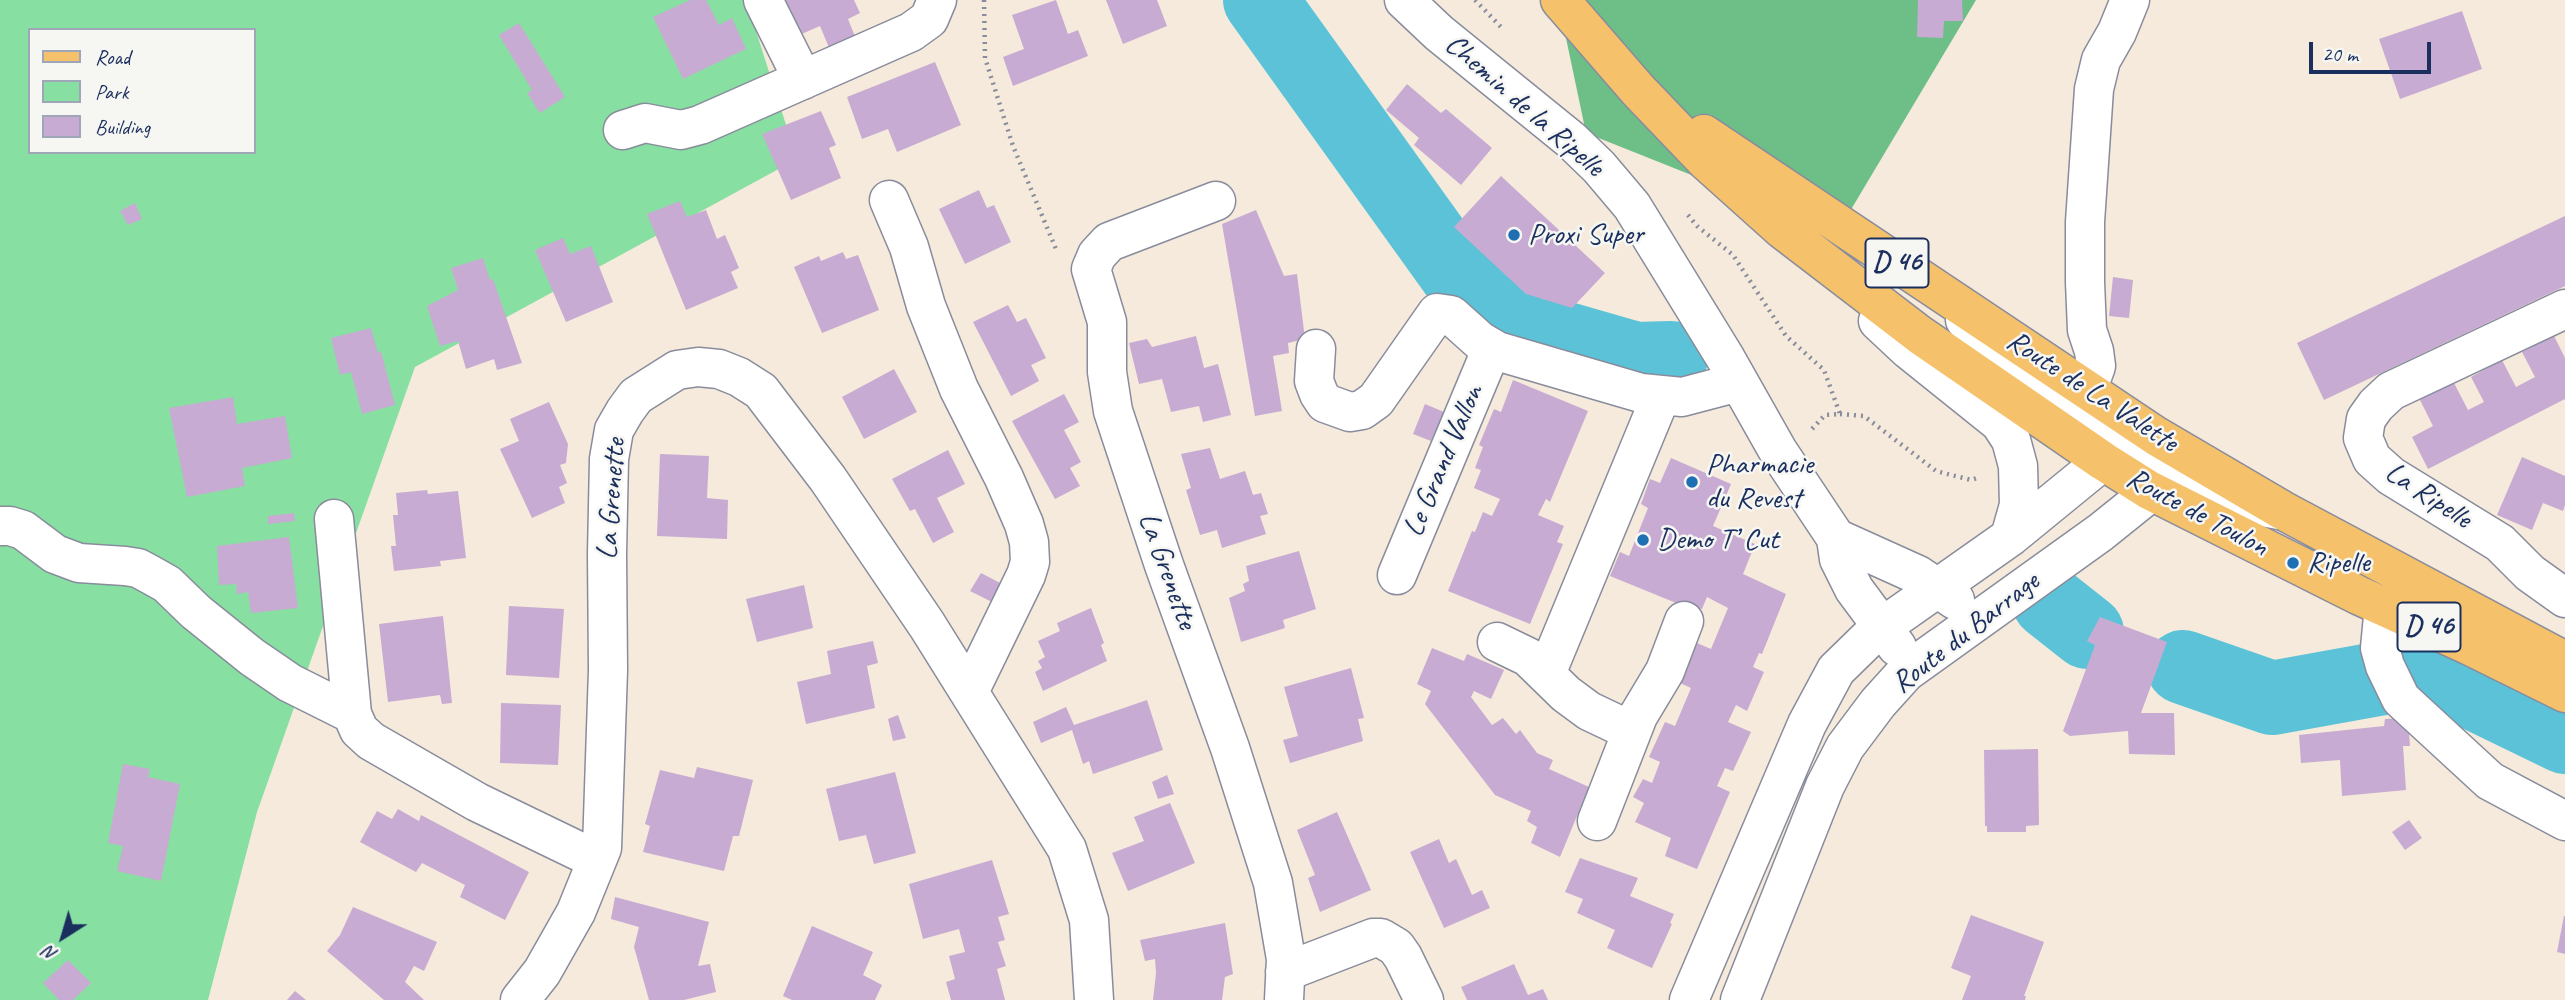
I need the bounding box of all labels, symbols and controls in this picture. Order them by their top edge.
street label: Chemin de la Ripelle [1437,27,1611,185]
legend [28,28,256,154]
scale bar [2313,28,2436,72]
text: 20 m [2322,41,2358,67]
text: Road [95,44,130,70]
text: Park [95,79,128,105]
text: Building [95,114,150,140]
place label: Proxi Super [1528,217,1643,253]
marker: Proxi Super [1506,227,1522,243]
road number: D 46 [1866,238,1928,288]
street label: Route de La Valette [2000,323,2184,461]
street label: Le Grand Vallon [1396,380,1492,542]
street label: La Grenette [590,437,634,561]
place label: Pharmacie du Revest [1706,447,1813,518]
street label: La Ripelle [2378,455,2478,537]
street label: Route de Toulon [2120,461,2274,565]
marker: Pharmacie du Revest [1684,474,1700,490]
street label: La Grenette [1129,508,1205,634]
place label: Demo T’ Cut [1657,522,1778,558]
marker: Demo T’ Cut [1635,532,1651,548]
place label: Ripelle [2307,545,2370,581]
marker: Ripelle [2285,555,2301,571]
street label: Route du Barrage [1885,564,2047,702]
road number: D 46 [2398,602,2460,652]
north arrow [28,902,98,972]
text: N [38,941,62,967]

